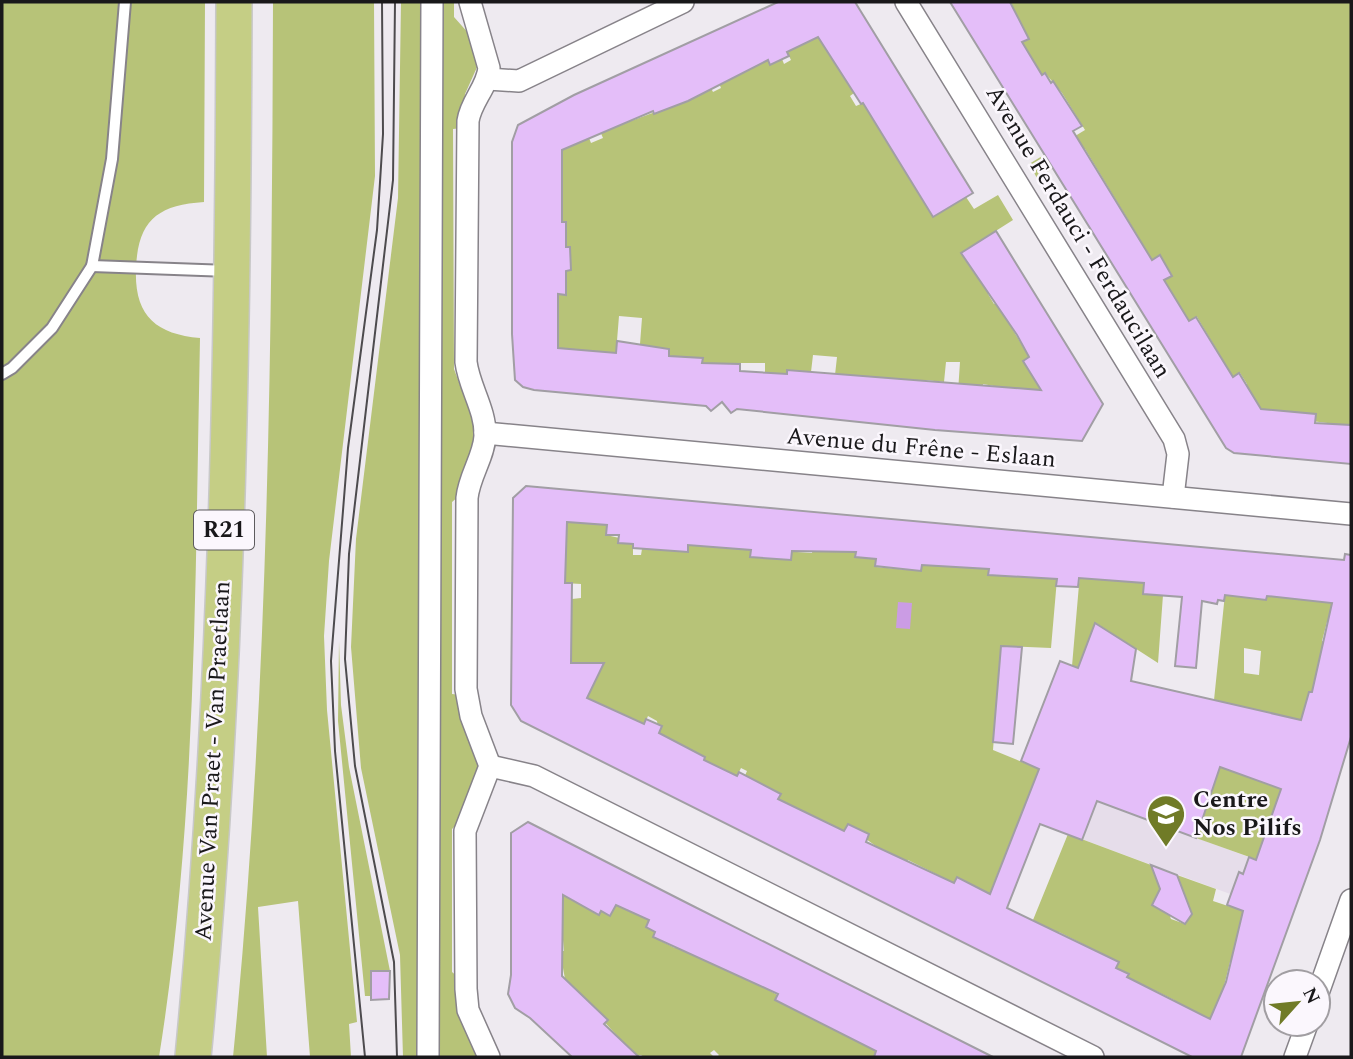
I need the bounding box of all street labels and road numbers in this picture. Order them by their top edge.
street label: Avenue Ferdauci - Ferdaucilaan [976,79,1180,385]
street label: Avenue du Frêne - Eslaan [785,418,1057,478]
road number: R21 [194,510,254,550]
street label: Avenue Van Praet - Van Praetlaan [186,580,240,942]

